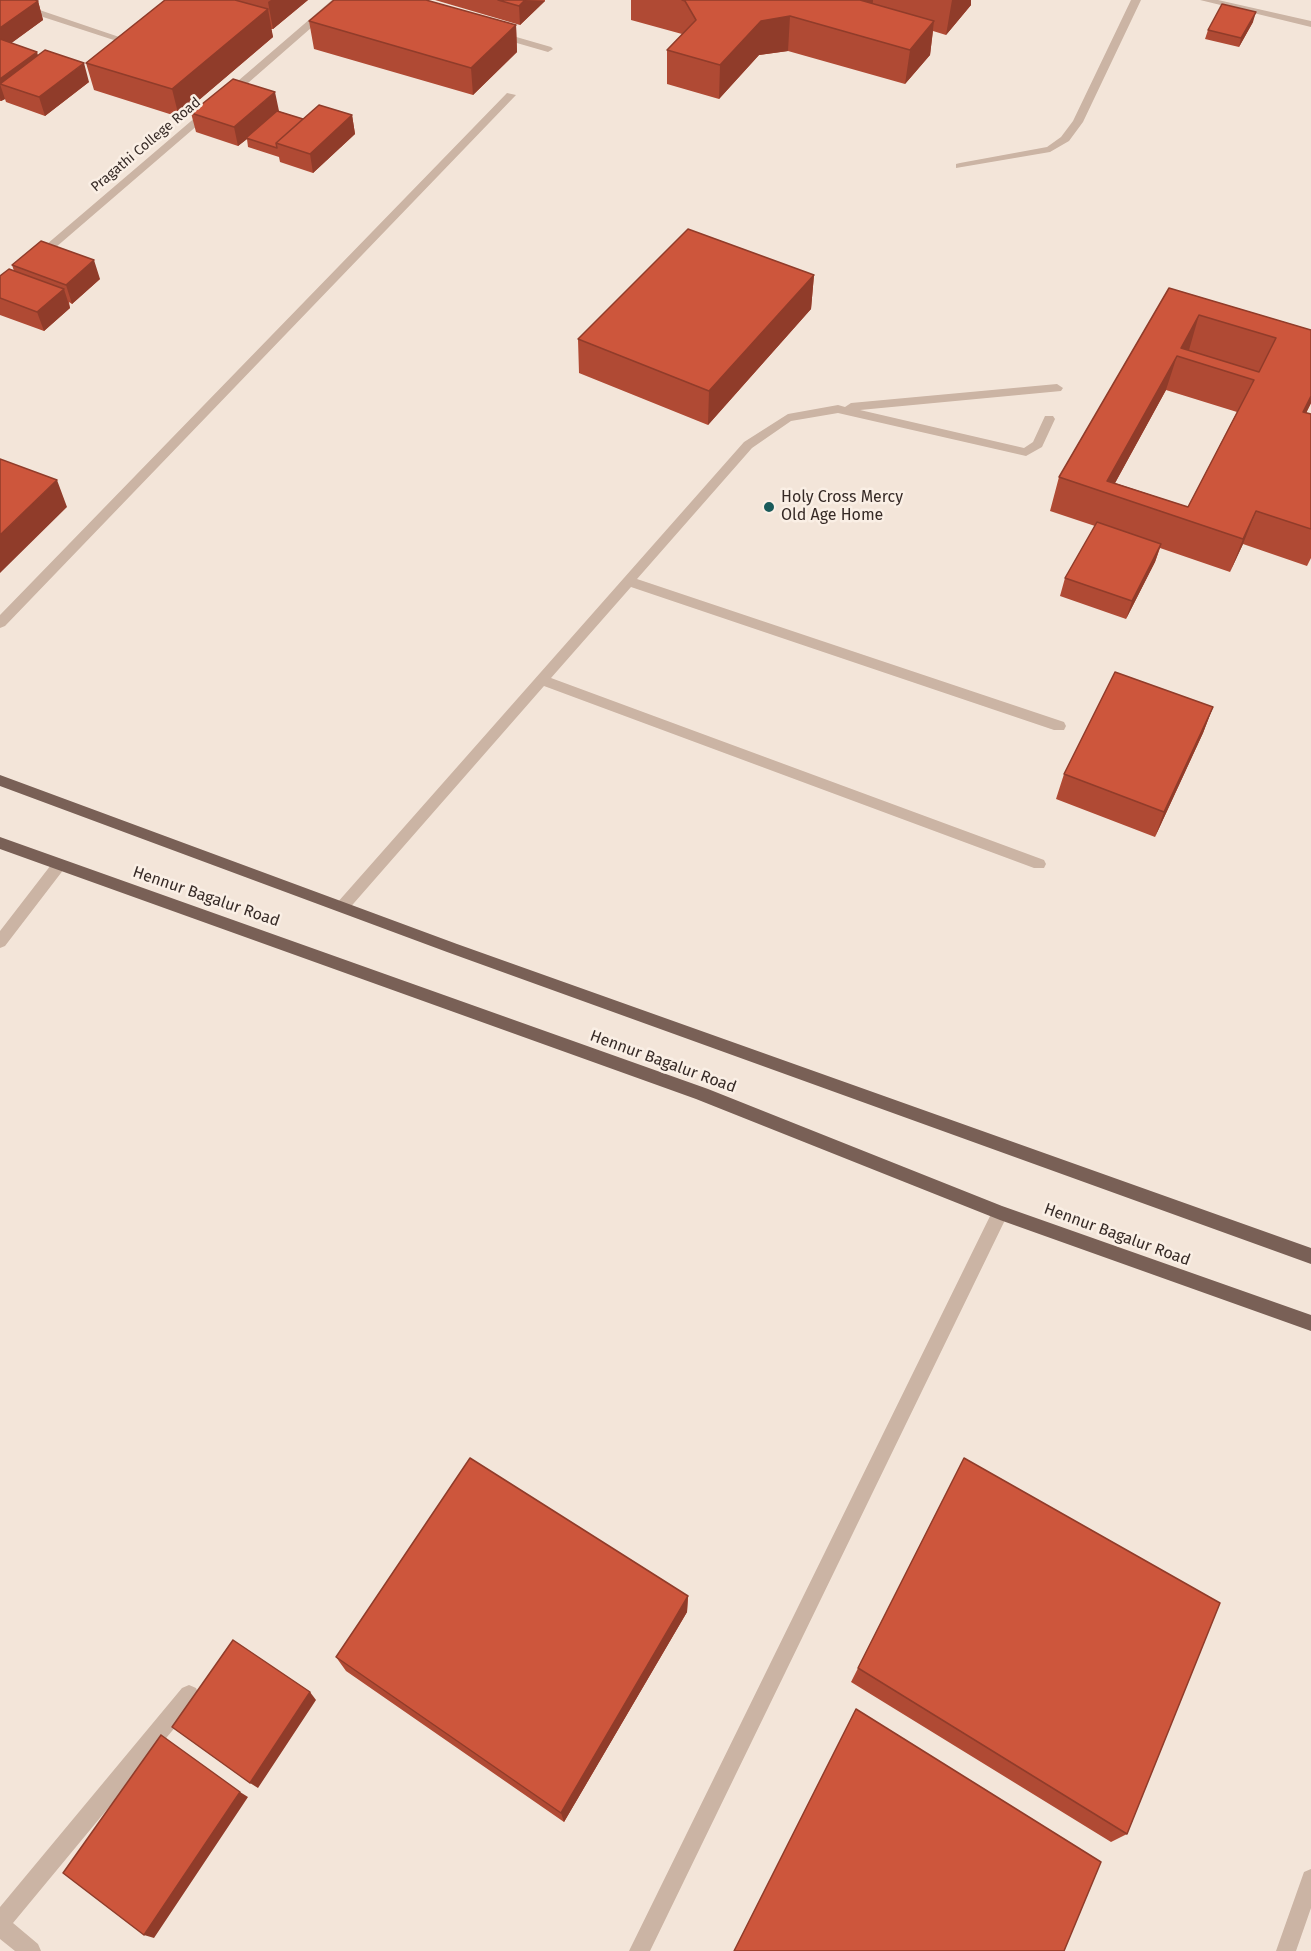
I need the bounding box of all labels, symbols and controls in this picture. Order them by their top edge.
street label: Pragathi College Road [88,94,204,196]
place label: Holy Cross Mercy Old Age Home [781,488,903,526]
marker: Holy Cross Mercy Old Age Home [762,500,776,514]
street label: Hennur Bagalur Road [130,863,282,931]
street label: Hennur Bagalur Road [587,1027,739,1097]
street label: Hennur Bagalur Road [1041,1200,1193,1270]

